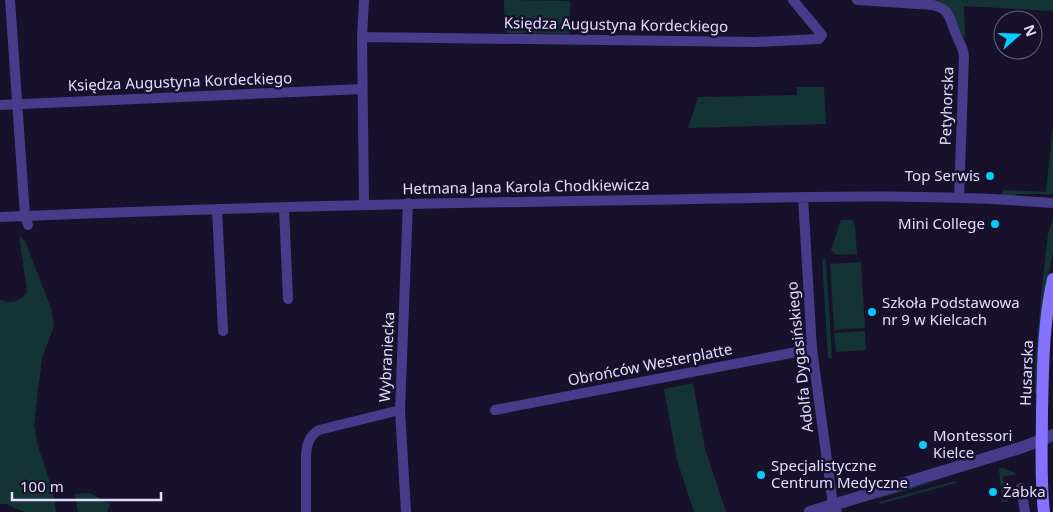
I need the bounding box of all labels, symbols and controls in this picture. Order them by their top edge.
north arrow [993,10,1043,60]
street label: Księdza Augustyna Kordeckiego [504,12,728,36]
text: N [1020,22,1042,39]
street label: Petyhorska [935,66,957,146]
street label: Księdza Augustyna Kordeckiego [68,67,292,95]
place label: Top Serwis [905,165,980,185]
marker: Top Serwis [984,170,996,182]
street label: Hetmana Jana Karola Chodkiewicza [402,174,650,198]
place label: Mini College [898,213,985,233]
marker: Mini College [989,218,1001,230]
street label: Adolfa Dygasińskiego [781,281,817,434]
place label: Szkoła Podstawowa nr 9 w Kielcach [882,292,1020,329]
marker: Szkoła Podstawowa nr 9 w Kielcach [866,306,878,318]
street label: Wybraniecka [374,311,398,403]
street label: Obrońców Westerplatte [566,338,734,390]
street label: Husarska [1015,340,1037,406]
place label: Montessori Kielce [933,425,1012,462]
marker: Montessori Kielce [917,439,929,451]
place label: Specjalistyczne Centrum Medyczne [771,455,908,492]
marker: Specjalistyczne Centrum Medyczne [755,469,767,481]
scale bar [12,470,161,502]
text: 100 m [20,476,64,496]
place label: Żabka [1003,481,1046,501]
marker: Żabka [987,486,999,498]

